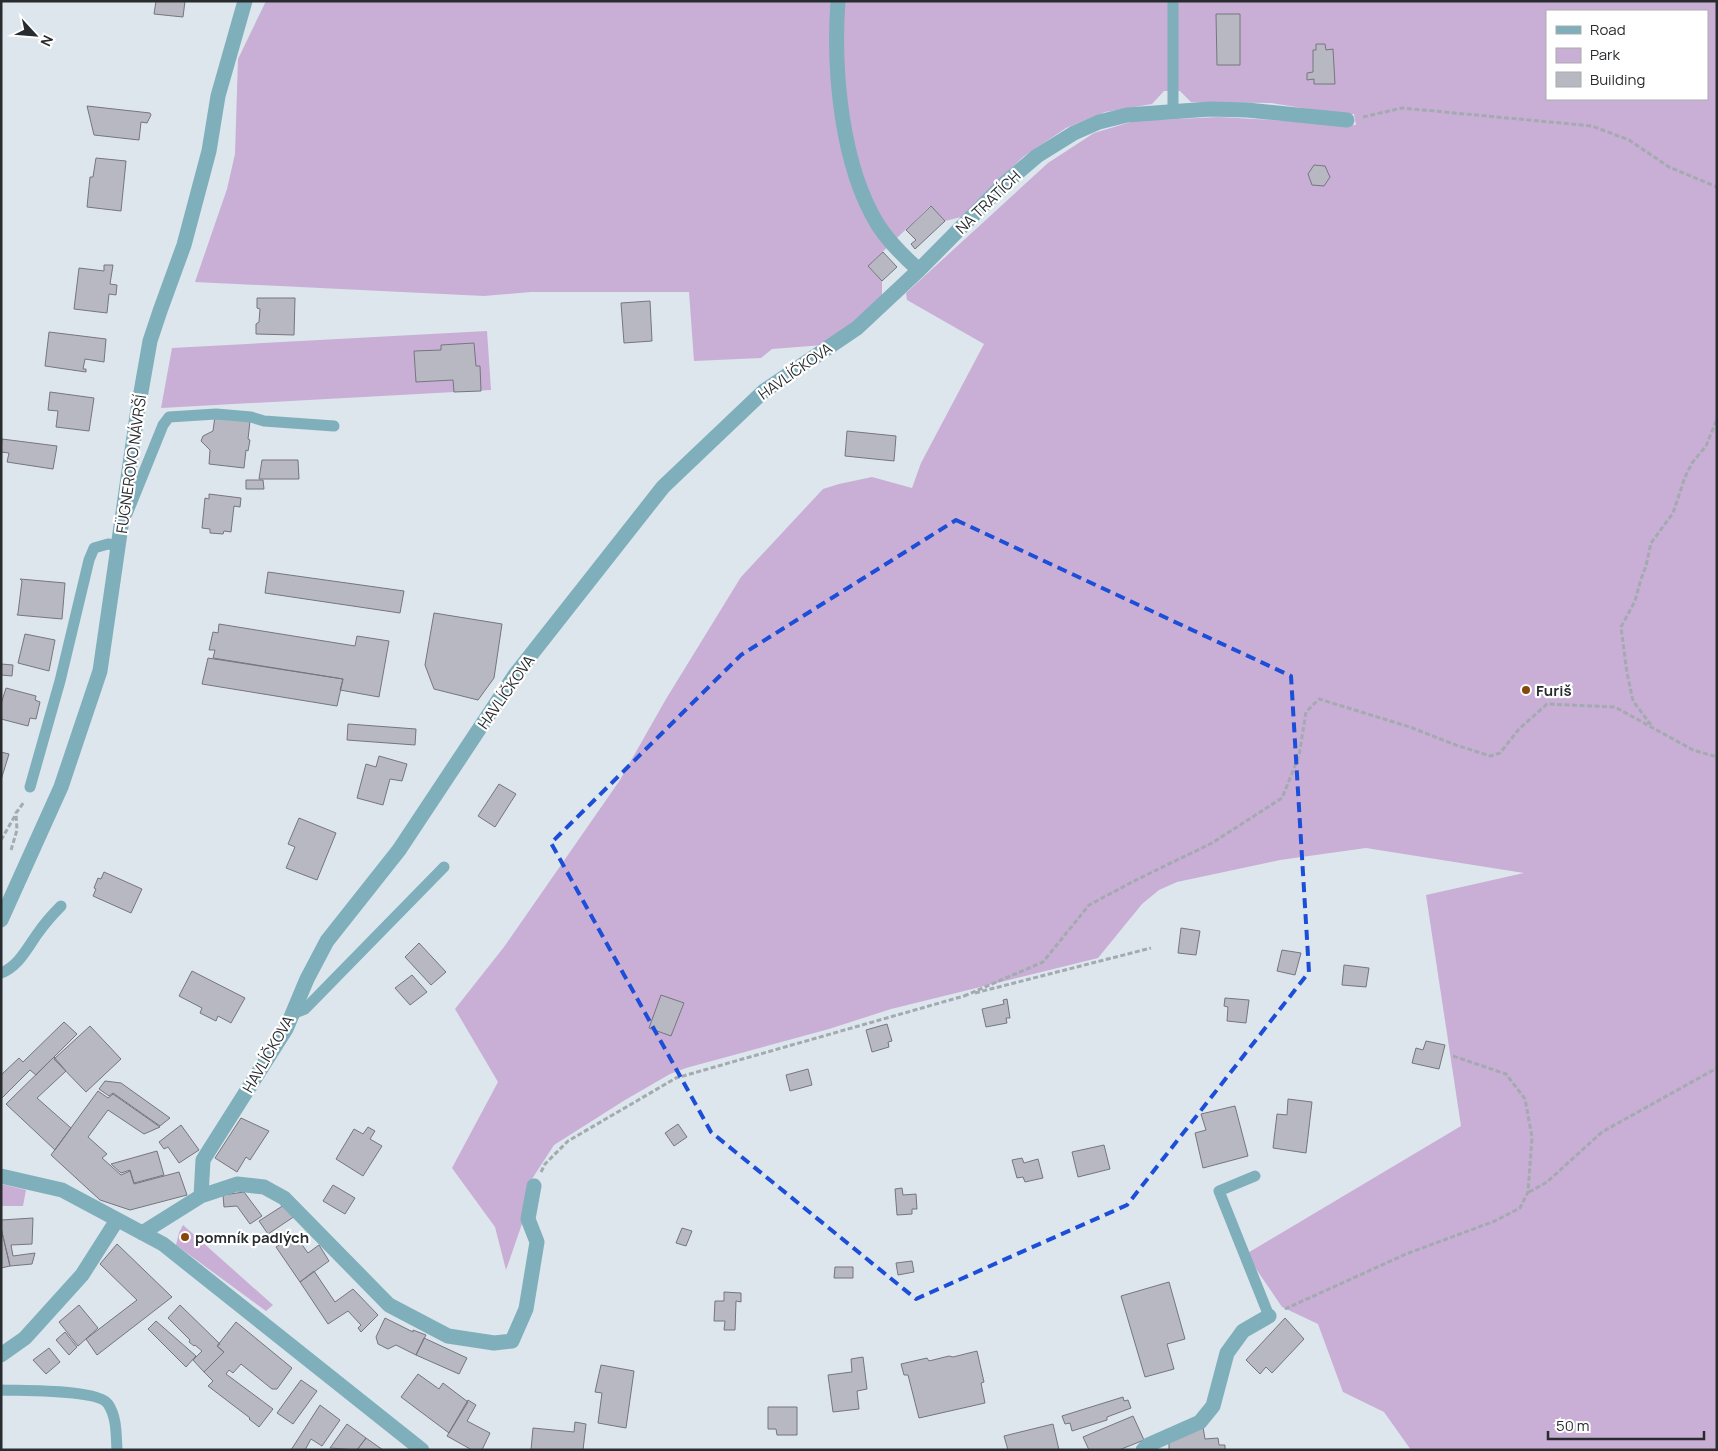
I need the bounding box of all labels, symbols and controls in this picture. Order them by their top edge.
north arrow [10,10,60,60]
legend [1546,10,1708,100]
text: Road [1590,19,1626,40]
text: N [36,32,58,50]
text: Park [1590,44,1620,65]
text: Building [1590,69,1645,90]
street label: NA TRATÍCH [951,166,1025,238]
street label: HAVLÍČKOVA [754,337,837,404]
street label: FÜGNEROVO NÁVRŠÍ [111,393,151,535]
street label: HAVLÍČKOVA [473,650,540,733]
place label: Furiš [1536,680,1572,701]
marker: Furiš [1520,684,1532,696]
street label: HAVLÍČKOVA [237,1011,299,1096]
place label: pomník padlých [195,1227,309,1248]
marker: pomník padlých [179,1231,191,1243]
scale bar [1548,1408,1704,1440]
text: 50 m [1556,1415,1590,1436]

